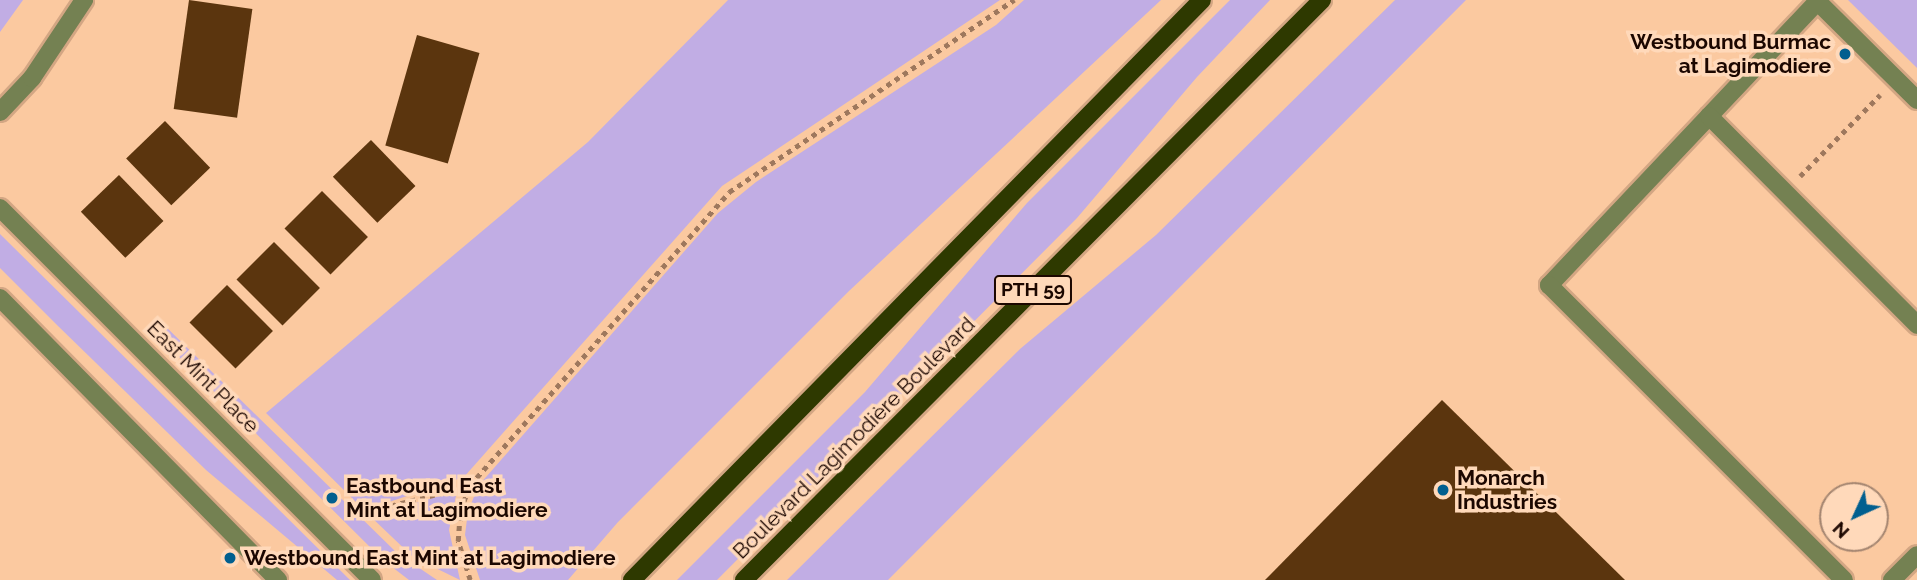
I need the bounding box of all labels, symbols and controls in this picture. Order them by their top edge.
place label: Westbound Burmac at Lagimodiere [1630,29,1831,79]
marker: Westbound Burmac at Lagimodiere [1837,46,1853,62]
road number: PTH 59 [993,274,1073,306]
street label: Boulevard Lagimodière Boulevard [728,312,980,564]
street label: East Mint Place [142,316,264,438]
place label: Monarch Industries [1457,465,1557,515]
place label: Eastbound East Mint at Lagimodiere [346,473,548,523]
marker: Monarch Industries [1435,482,1451,498]
north arrow [1819,482,1889,552]
marker: Eastbound East Mint at Lagimodiere [324,490,340,506]
text: N [1828,518,1853,543]
place label: Westbound East Mint at Lagimodiere [244,545,616,571]
marker: Westbound East Mint at Lagimodiere [222,550,238,566]

